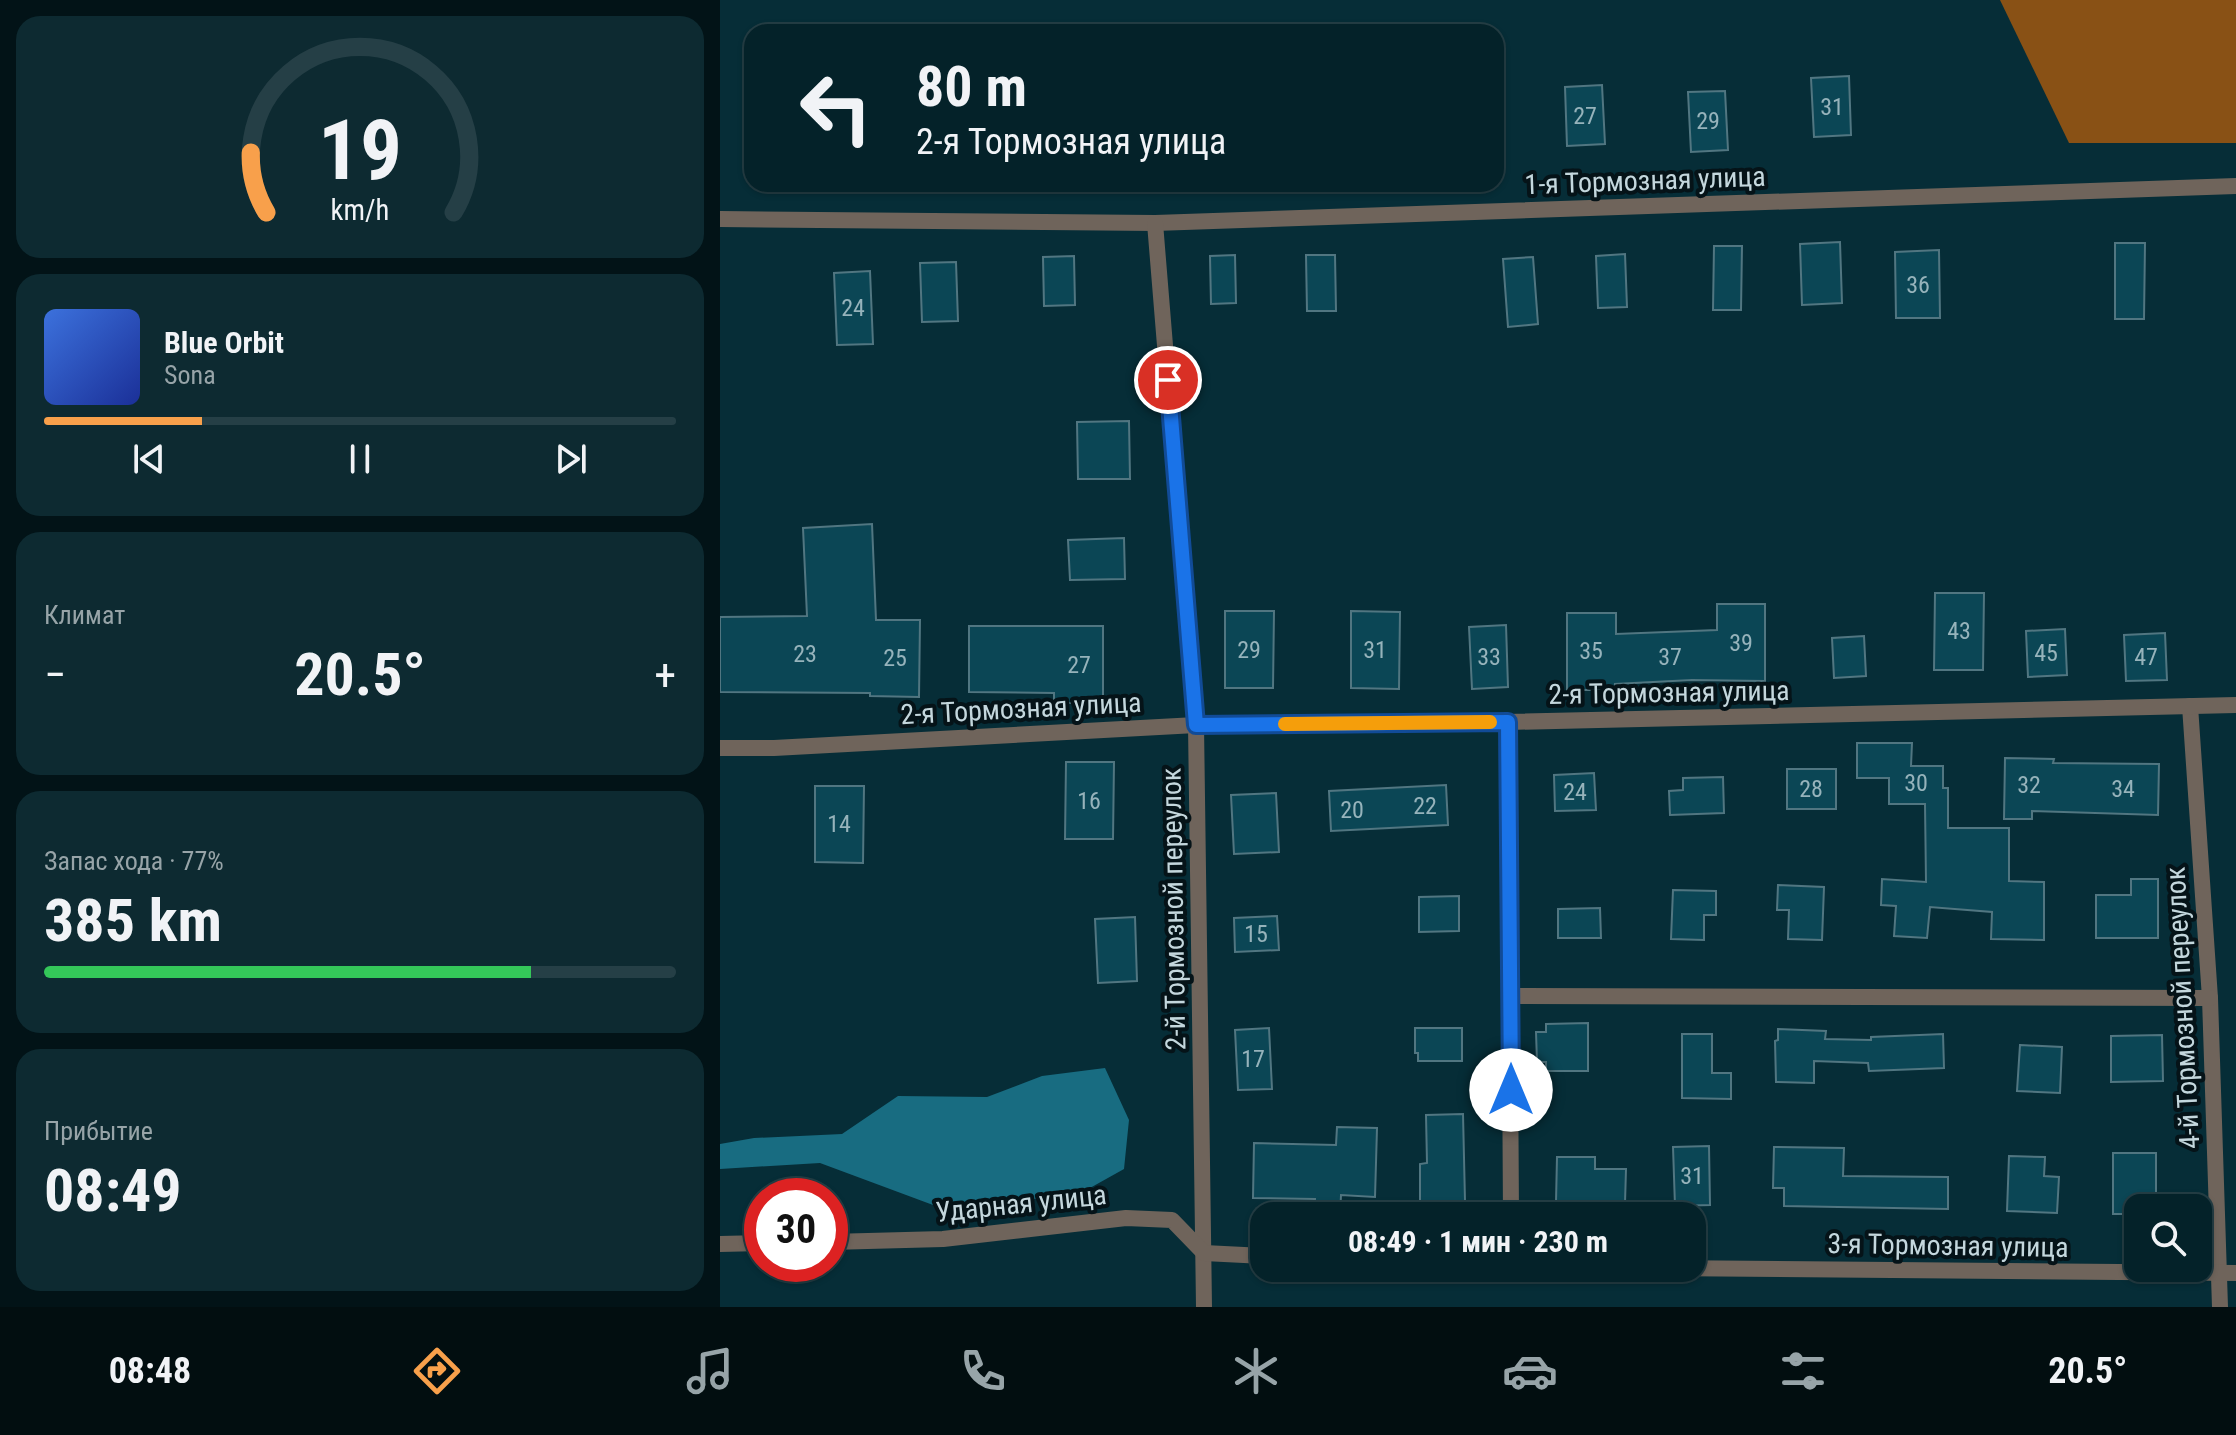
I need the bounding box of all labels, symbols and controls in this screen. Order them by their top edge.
text: 80 m [916,54,1027,120]
icon: left [784,56,888,160]
house number: 31 [1820,93,1844,121]
text: 19 [318,102,402,199]
house number: 27 [1573,102,1597,130]
house number: 29 [1696,107,1720,135]
text: 2-я Тормозная улица [916,121,1226,163]
street label: 1-я Тормозная улица [1524,160,1766,201]
text: km/h [331,193,389,227]
house number: 36 [1906,271,1930,299]
house number: 24 [841,294,865,322]
text: Blue Orbit [164,325,284,360]
pin [1134,346,1202,414]
icon: arrive [1146,358,1190,402]
text: Sona [164,360,216,390]
icon: previous [127,437,171,481]
icon: pause [338,437,382,481]
icon: next [549,437,593,481]
text: Климат [44,600,125,630]
house number: 43 [1947,617,1971,645]
house number: 39 [1729,629,1753,657]
house number: 29 [1237,636,1261,664]
house number: 31 [1363,636,1387,664]
house number: 35 [1579,637,1603,665]
text: 20.5° [294,639,426,710]
house number: 45 [2034,639,2058,667]
house number: 23 [793,640,817,668]
house number: 33 [1477,643,1501,671]
house number: 37 [1658,643,1682,671]
house number: 47 [2134,643,2158,671]
house number: 25 [883,644,907,672]
text: − [44,649,66,701]
text: + [654,649,676,701]
house number: 27 [1067,651,1091,679]
street label: 2-я Тормозная улица [1548,674,1790,711]
street label: 2-я Тормозная улица [900,686,1142,731]
street label: 2-й Тормозной переулок [1155,767,1192,1051]
house number: 30 [1904,769,1928,797]
house number: 32 [2017,771,2041,799]
house number: 28 [1799,775,1823,803]
house number: 34 [2111,775,2135,803]
house number: 24 [1563,778,1587,806]
house number: 16 [1077,787,1101,815]
house number: 22 [1413,792,1437,820]
house number: 20 [1340,796,1364,824]
house number: 14 [827,810,851,838]
text: Запас хода · 77% [44,846,224,876]
street label: 4-й Тормозной переулок [2159,866,2206,1150]
text: 385 km [44,885,222,956]
house number: 15 [1244,920,1268,948]
house number: 17 [1241,1045,1265,1073]
position arrow [1469,1048,1553,1132]
text: Прибытие [44,1116,153,1146]
text: 08:49 [44,1155,182,1226]
house number: 31 [1680,1162,1704,1190]
speed limit sign: 30 [744,1178,848,1282]
street label: Ударная улица [934,1178,1108,1229]
map controls [2124,1194,2212,1282]
button: search [2124,1194,2212,1282]
text: 08:49 · 1 мин · 230 m [1348,1224,1608,1259]
street label: 3-я Тормозная улица [1827,1227,2069,1264]
icon: directions [409,1343,465,1399]
icon: music [682,1343,738,1399]
icon: phone [955,1343,1011,1399]
icon: climate [1228,1343,1284,1399]
icon: car [1502,1343,1558,1399]
icon: filters [1775,1343,1831,1399]
text: 08:48 [109,1350,191,1392]
text: 20.5° [2048,1350,2127,1392]

